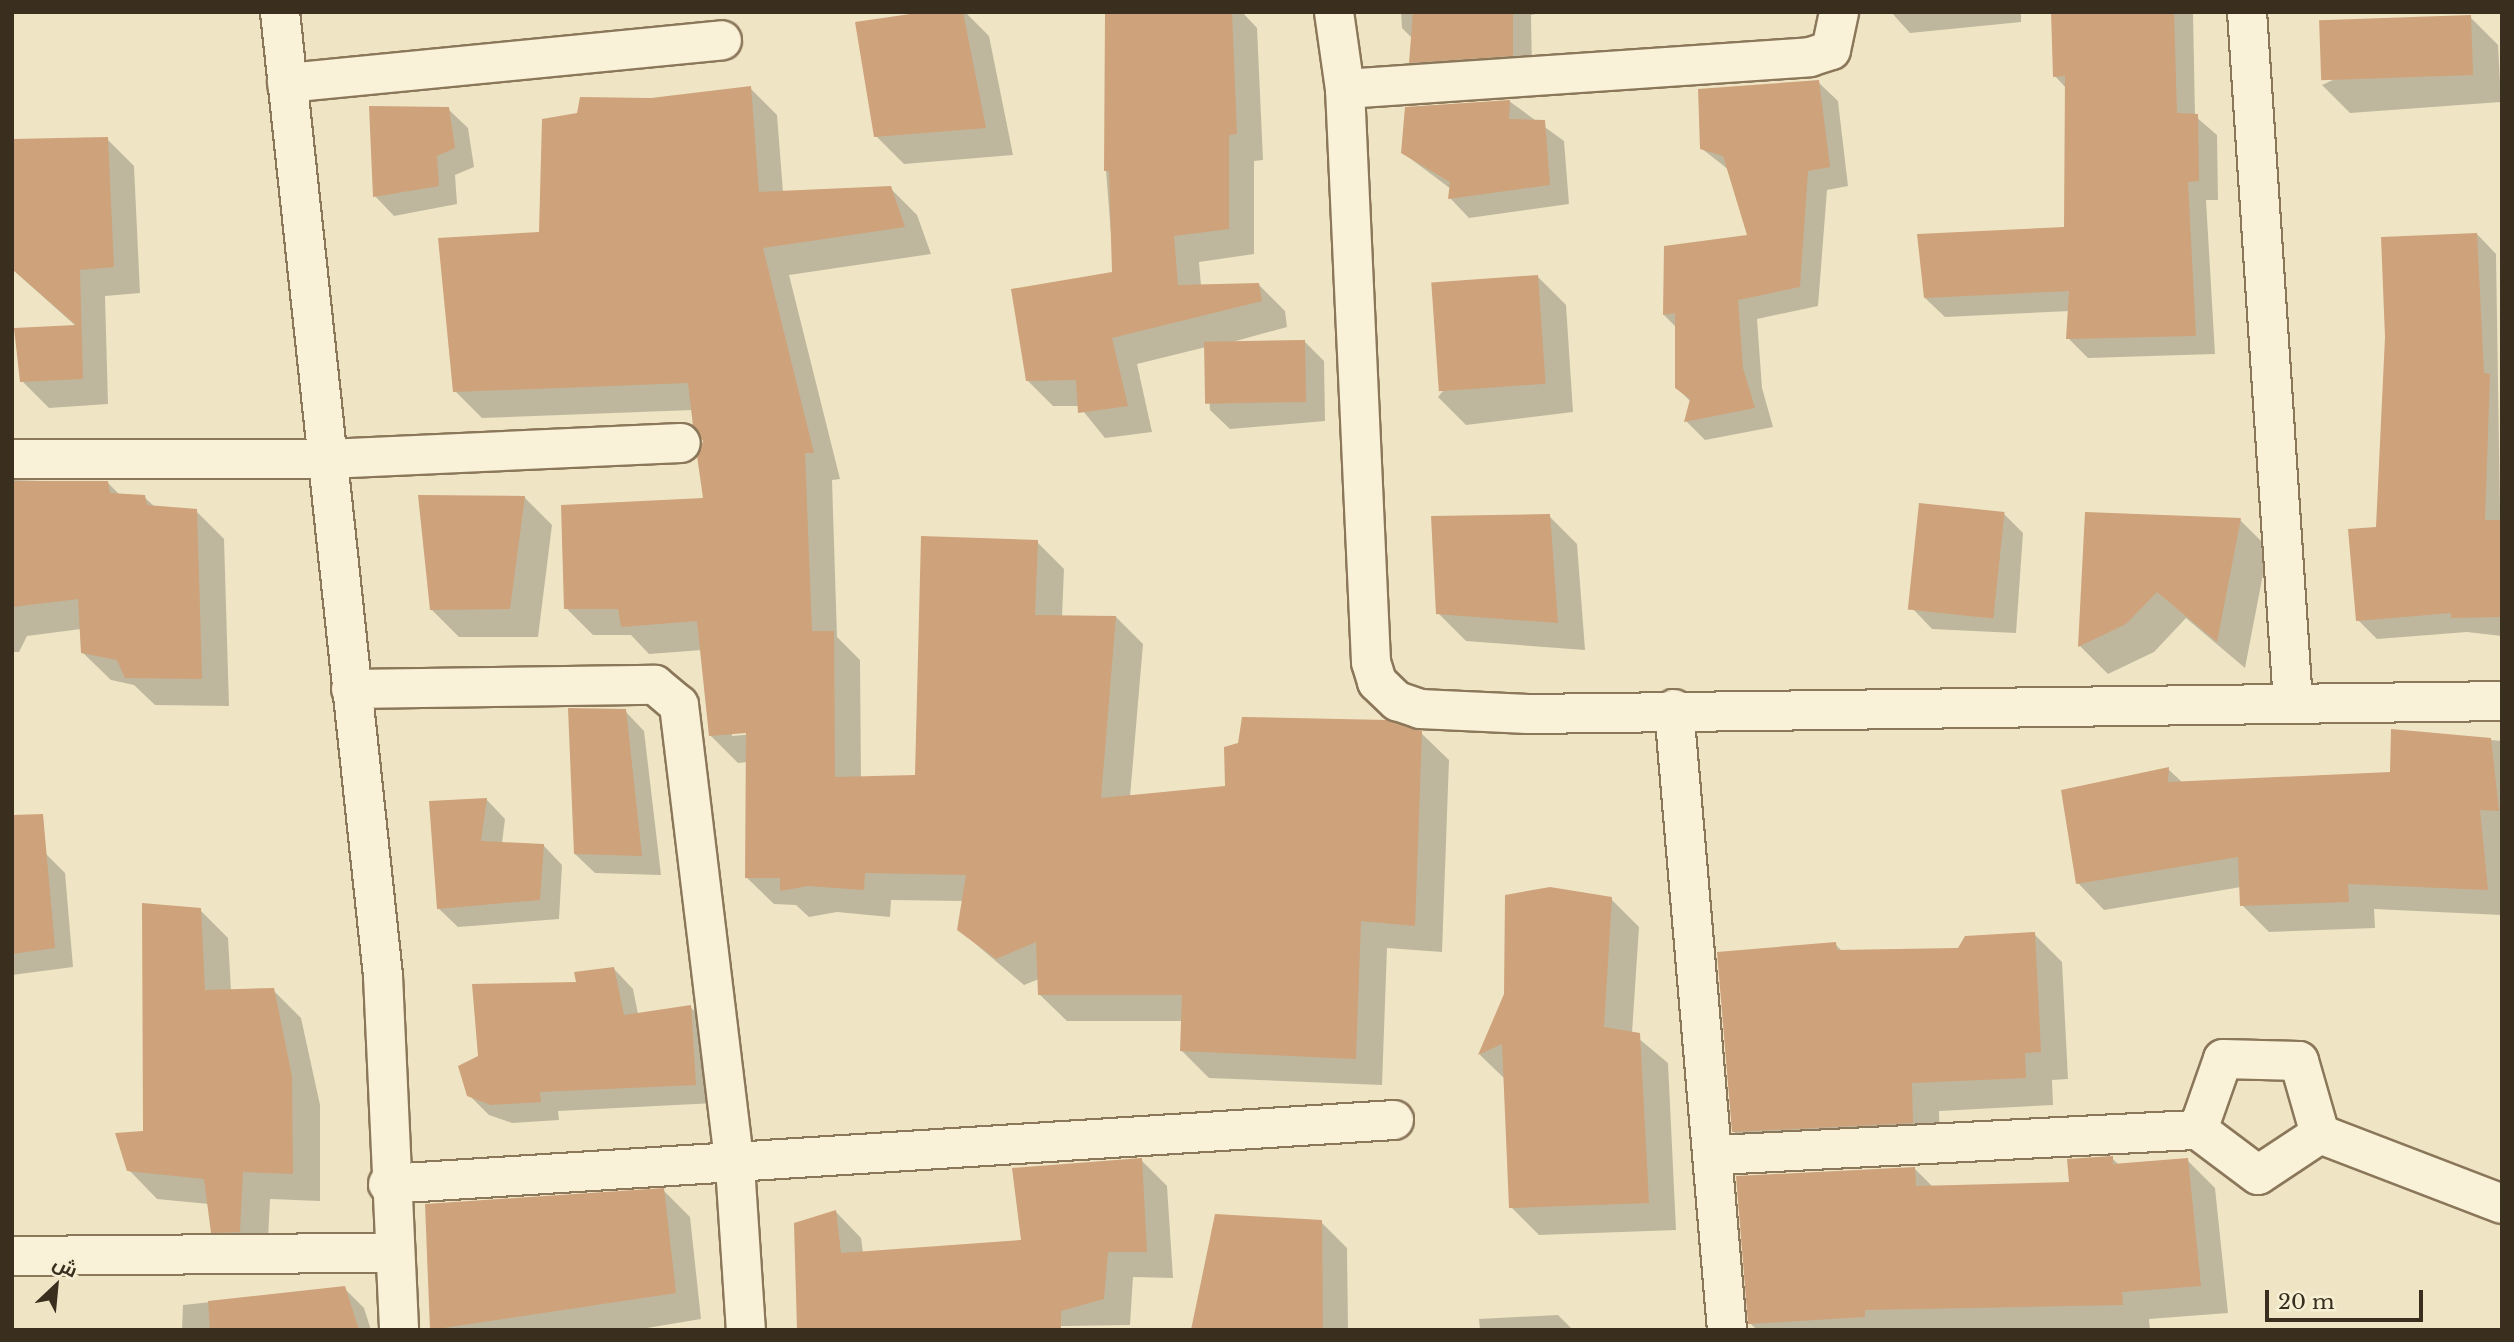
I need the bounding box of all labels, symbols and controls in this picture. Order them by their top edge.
north arrow [21,1251,91,1321]
text: ش [49,1251,81,1282]
scale bar [2269,1276,2426,1320]
text: 20 m [2278,1289,2335,1315]

